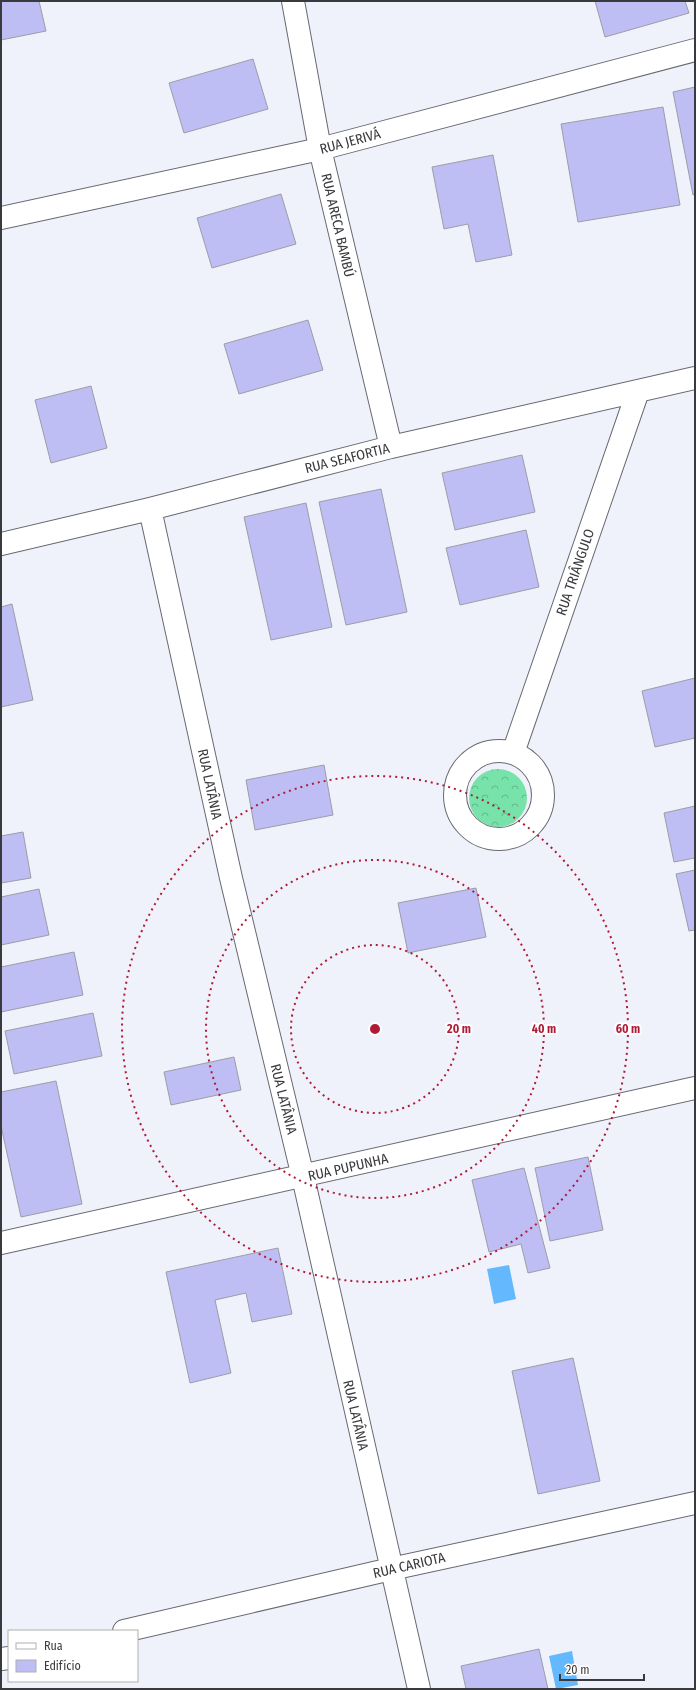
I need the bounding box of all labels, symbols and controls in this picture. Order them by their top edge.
street label: RUA JERIVÁ [318,124,383,158]
street label: RUA ARECA BAMBÚ [317,171,359,279]
street label: RUA SEAFORTIA [303,440,392,477]
street label: RUA TRIÂNGULO [552,526,598,618]
street label: RUA LATÂNIA [194,747,226,822]
centre of rings [368,1022,382,1036]
text: 20 m [446,1022,471,1036]
text: 40 m [532,1022,556,1036]
text: 60 m [616,1022,640,1036]
street label: RUA LATÂNIA [267,1062,302,1137]
street label: RUA PUPUNHA [306,1150,390,1185]
street label: RUA LATÂNIA [339,1378,373,1453]
street label: RUA CARIOTA [371,1549,447,1582]
legend [8,1630,138,1682]
text: Rua [44,1639,63,1653]
scale bar [560,1656,644,1682]
text: Edifício [44,1659,81,1673]
text: 20 m [566,1663,590,1677]

